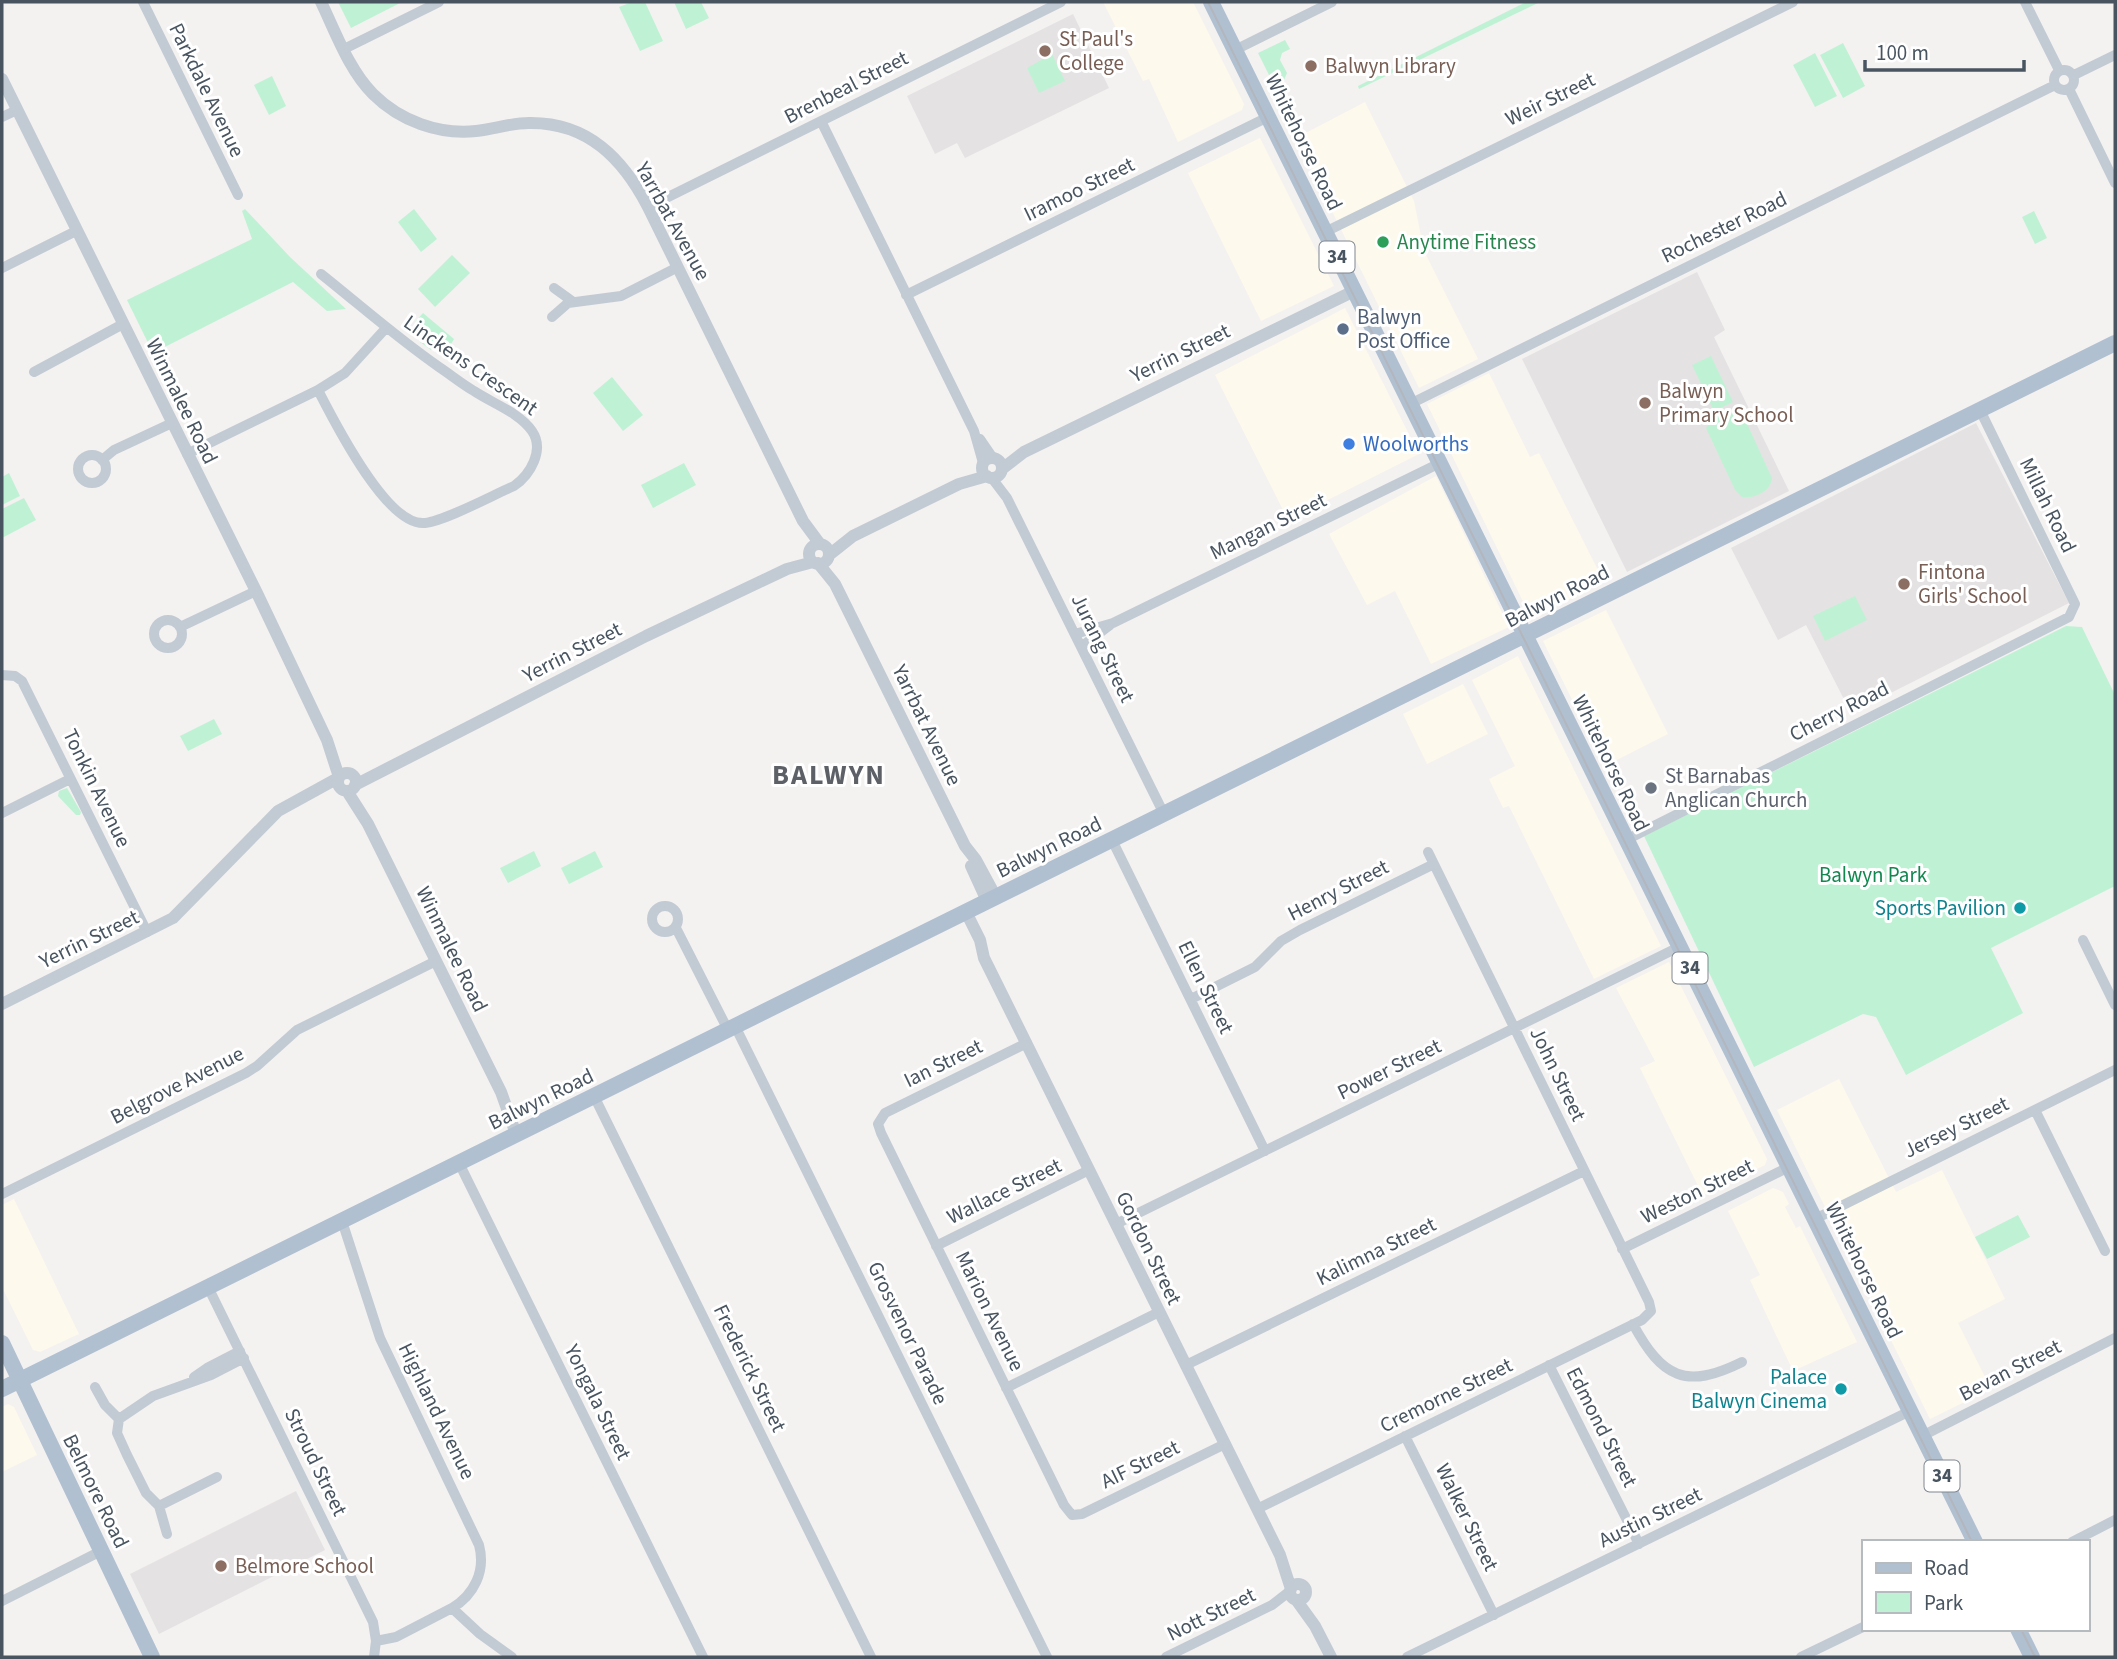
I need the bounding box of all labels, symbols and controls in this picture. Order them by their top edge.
street label: Parkdale Avenue [162,18,252,162]
place label: St Paul's College [1059,24,1133,78]
scale bar [1865,28,2024,72]
text: 100 m [1876,38,1929,68]
street label: Brenbeal Street [779,43,913,131]
marker: St Paul's College [1037,43,1053,59]
place label: Balwyn Library [1325,51,1456,81]
marker: Balwyn Library [1303,58,1319,74]
street label: Weir Street [1500,64,1600,134]
street label: Whitehorse Road [1258,69,1350,215]
street label: Iramoo Street [1019,149,1139,229]
street label: Yarrbat Avenue [628,155,718,286]
street label: Rochester Road [1656,184,1792,270]
place label: Anytime Fitness [1397,227,1536,257]
marker: Anytime Fitness [1375,234,1391,250]
road number: 34 [1320,242,1354,272]
place label: Balwyn Post Office [1357,302,1450,356]
street label: Linckens Crescent [398,307,544,423]
street label: Yerrin Street [1124,316,1235,391]
marker: Balwyn Post Office [1335,321,1351,337]
street label: Winmalee Road [139,333,225,469]
place label: Balwyn Primary School [1659,376,1794,430]
marker: Balwyn Primary School [1637,395,1653,411]
place label: Woolworths [1363,429,1469,459]
marker: Woolworths [1341,436,1357,452]
street label: Millah Road [2012,452,2084,558]
street label: Mangan Street [1205,485,1331,567]
street label: Balwyn Road [1499,557,1615,635]
place label: Fintona Girls' School [1918,557,2027,611]
marker: Fintona Girls' School [1896,576,1912,592]
street label: Jurang Street [1064,589,1142,707]
street label: Yerrin Street [516,614,627,690]
street label: Yarrbat Avenue [884,658,969,791]
street label: Cherry Road [1784,673,1894,749]
street label: Whitehorse Road [1565,690,1657,836]
street label: Tonkin Avenue [55,724,139,852]
district label: BALWYN [772,755,886,795]
place label: St Barnabas Anglican Church [1665,761,1808,815]
marker: St Barnabas Anglican Church [1643,780,1659,796]
street label: Balwyn Road [991,809,1107,885]
street label: Henry Street [1282,852,1394,928]
park label: Balwyn Park [1819,860,1928,890]
street label: Winmalee Road [409,881,495,1017]
place label: Sports Pavilion [1875,893,2006,923]
marker: Sports Pavilion [2012,900,2028,916]
street label: Yerrin Street [33,902,144,977]
street label: Ellen Street [1170,935,1242,1039]
road number: 34 [1672,952,1708,984]
street label: John Street [1522,1022,1594,1126]
street label: Ian Street [898,1031,988,1095]
street label: Power Street [1332,1031,1446,1107]
street label: Belgrove Avenue [105,1038,249,1132]
street label: Balwyn Road [483,1061,599,1137]
street label: Jersey Street [1898,1089,2014,1165]
street label: Wallace Street [942,1150,1066,1232]
street label: Weston Street [1636,1151,1758,1231]
street label: Gordon Street [1109,1186,1189,1310]
street label: Whitehorse Road [1818,1197,1910,1343]
street label: Kalimna Street [1311,1209,1441,1293]
street label: Marion Avenue [948,1246,1032,1376]
street label: Grosvenor Parade [860,1256,956,1410]
street label: Frederick Street [706,1299,794,1437]
street label: Bevan Street [1954,1331,2066,1409]
street label: Highland Avenue [391,1338,483,1484]
street label: Yongala Street [557,1338,639,1465]
street label: Cremorne Street [1375,1350,1517,1440]
street label: Edmond Street [1559,1362,1645,1492]
place label: Palace Balwyn Cinema [1691,1362,1827,1416]
marker: Palace Balwyn Cinema [1833,1381,1849,1397]
street label: Stroud Street [277,1403,355,1521]
street label: Belmore Road [55,1429,137,1553]
street label: AIF Street [1096,1432,1184,1496]
street label: Walker Street [1428,1458,1506,1576]
road number: 34 [1924,1460,1960,1492]
street label: Austin Street [1593,1479,1707,1555]
legend [1862,1540,2089,1631]
place label: Belmore School [235,1551,374,1581]
text: Road [1924,1553,1969,1583]
marker: Belmore School [213,1558,229,1574]
street label: Nott Street [1162,1580,1260,1648]
text: Park [1924,1588,1964,1618]

